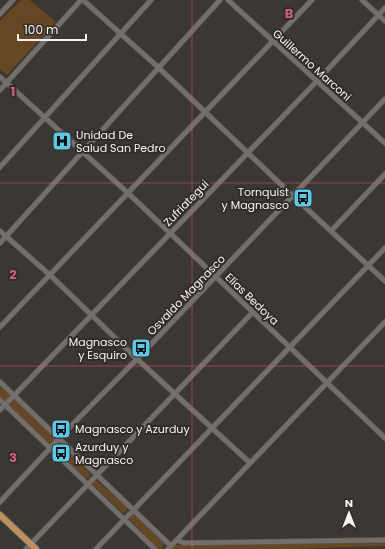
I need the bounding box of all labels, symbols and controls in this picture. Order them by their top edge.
text: B [285,4,294,23]
scale bar [18,16,86,42]
text: 100 m [24,21,58,38]
street label: Guillermo Marconi [269,25,355,105]
text: 1 [11,82,15,101]
place label: Unidad De Salud San Pedro [76,127,166,156]
hospital icon: Unidad De Salud San Pedro [51,130,73,152]
street label: Zufriategui [160,176,212,230]
place label: Tornquist y Magnasco [222,184,289,213]
bus stop icon: Tornquist y Magnasco [292,187,314,209]
street label: Osvaldo Magnasco [143,251,229,339]
text: 2 [9,265,17,284]
street label: Elías Bedoya [222,269,282,329]
place label: Magnasco y Esquiro [69,334,127,363]
bus stop icon: Magnasco y Esquiro [130,337,152,359]
bus stop icon: Magnasco y Azurduy [50,418,72,440]
place label: Magnasco y Azurduy [75,421,190,437]
place label: Azurduy y Magnasco [75,439,133,468]
bus stop icon: Azurduy y Magnasco [50,442,72,464]
text: 3 [9,448,17,467]
north arrow [329,493,369,533]
text: N [345,495,353,511]

